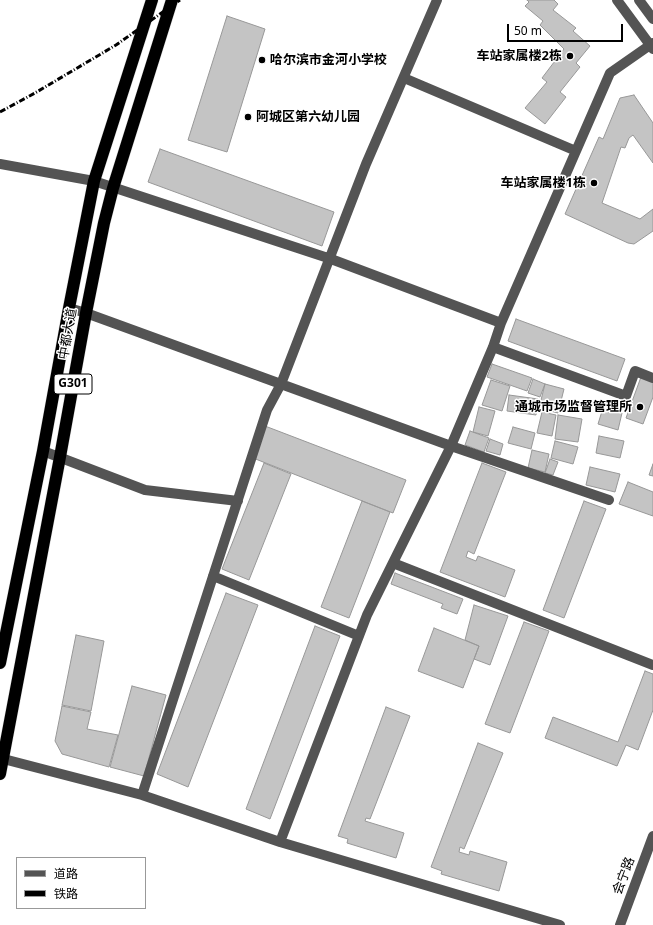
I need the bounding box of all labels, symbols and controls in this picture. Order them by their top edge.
scale bar [509,16,625,42]
text: 50 m [514,22,542,39]
place label: 车站家属楼2栋 [477,48,562,64]
marker: 车站家属楼2栋 [565,51,575,61]
place label: 哈尔滨市金河小学校 [270,52,387,68]
marker: 哈尔滨市金河小学校 [257,55,267,65]
place label: 阿城区第六幼儿园 [256,109,360,125]
marker: 阿城区第六幼儿园 [243,112,253,122]
place label: 车站家属楼1栋 [501,175,586,191]
marker: 车站家属楼1栋 [589,178,599,188]
street label: 中都大道 [56,307,80,361]
road number: G301 [54,374,92,394]
place label: 通城市场监督管理所 [515,399,632,415]
marker: 通城市场监督管理所 [635,402,645,412]
street label: 会宁路 [610,855,638,897]
legend [16,857,146,909]
text: 道路 [54,865,78,882]
text: 铁路 [54,885,78,902]

